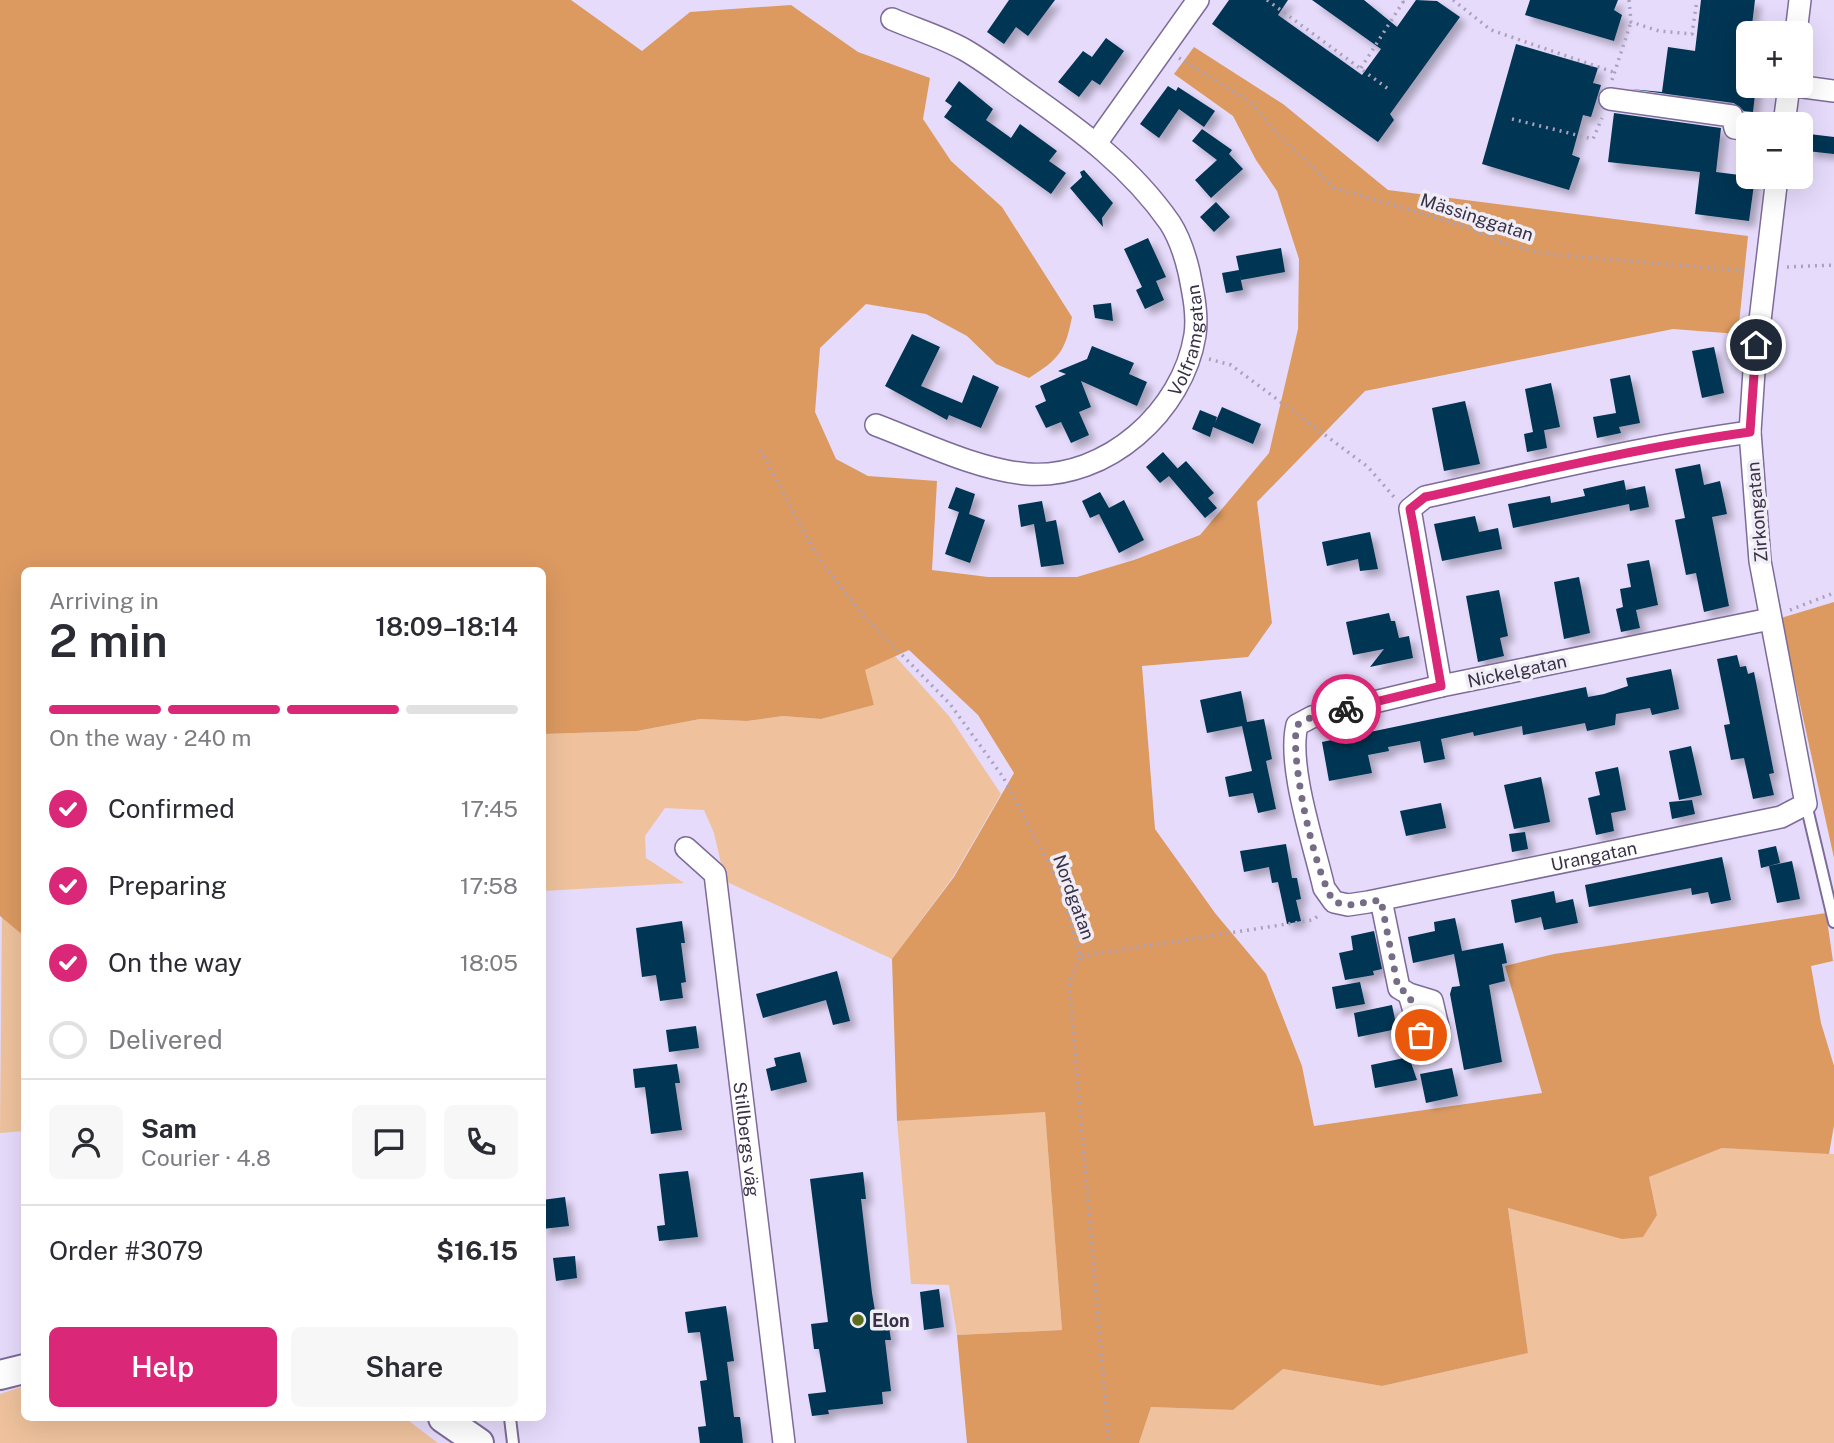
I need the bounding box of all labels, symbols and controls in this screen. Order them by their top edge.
map controls [1736,21,1813,189]
button: + [1736,21,1813,98]
button: − [1736,112,1813,189]
street label: Mässinggatan [1418,189,1536,245]
street label: Volframgatan [1163,283,1207,399]
pin [1726,315,1786,375]
icon: home [1737,326,1775,364]
street label: Zirkongatan [1742,461,1772,563]
text: Arriving in [49,587,159,614]
text: 18:09–18:14 [375,611,518,642]
text: 2 min [49,613,168,667]
street label: Nickelgatan [1465,650,1569,692]
courier [1311,674,1381,744]
icon: bike [1327,690,1365,728]
text: On the way · 240 m [49,724,251,751]
icon: check [49,790,87,828]
text: Confirmed [108,793,235,824]
text: 17:45 [461,795,518,822]
street label: Urangatan [1549,836,1639,875]
street label: Nordgatan [1049,852,1099,942]
icon: check [49,867,87,905]
text: Preparing [108,870,227,901]
text: 17:58 [460,872,518,899]
icon: check [49,944,87,982]
text: On the way [108,947,242,978]
text: 18:05 [460,949,518,976]
pin [1391,1005,1451,1065]
icon: bag [1402,1016,1440,1054]
text: Delivered [108,1024,223,1055]
street label: Stillbergs väg [730,1080,765,1198]
button: person [49,1105,123,1179]
button: chat [352,1105,426,1179]
button: phone [444,1105,518,1179]
text: Sam [141,1113,197,1144]
text: Courier · 4.8 [141,1144,271,1171]
text: Order #3079 [49,1235,203,1266]
text: $16.15 [436,1235,518,1266]
place label: Elon [872,1310,910,1331]
marker: Elon [850,1312,866,1328]
button: Help [49,1327,277,1407]
button: Share [291,1327,518,1407]

